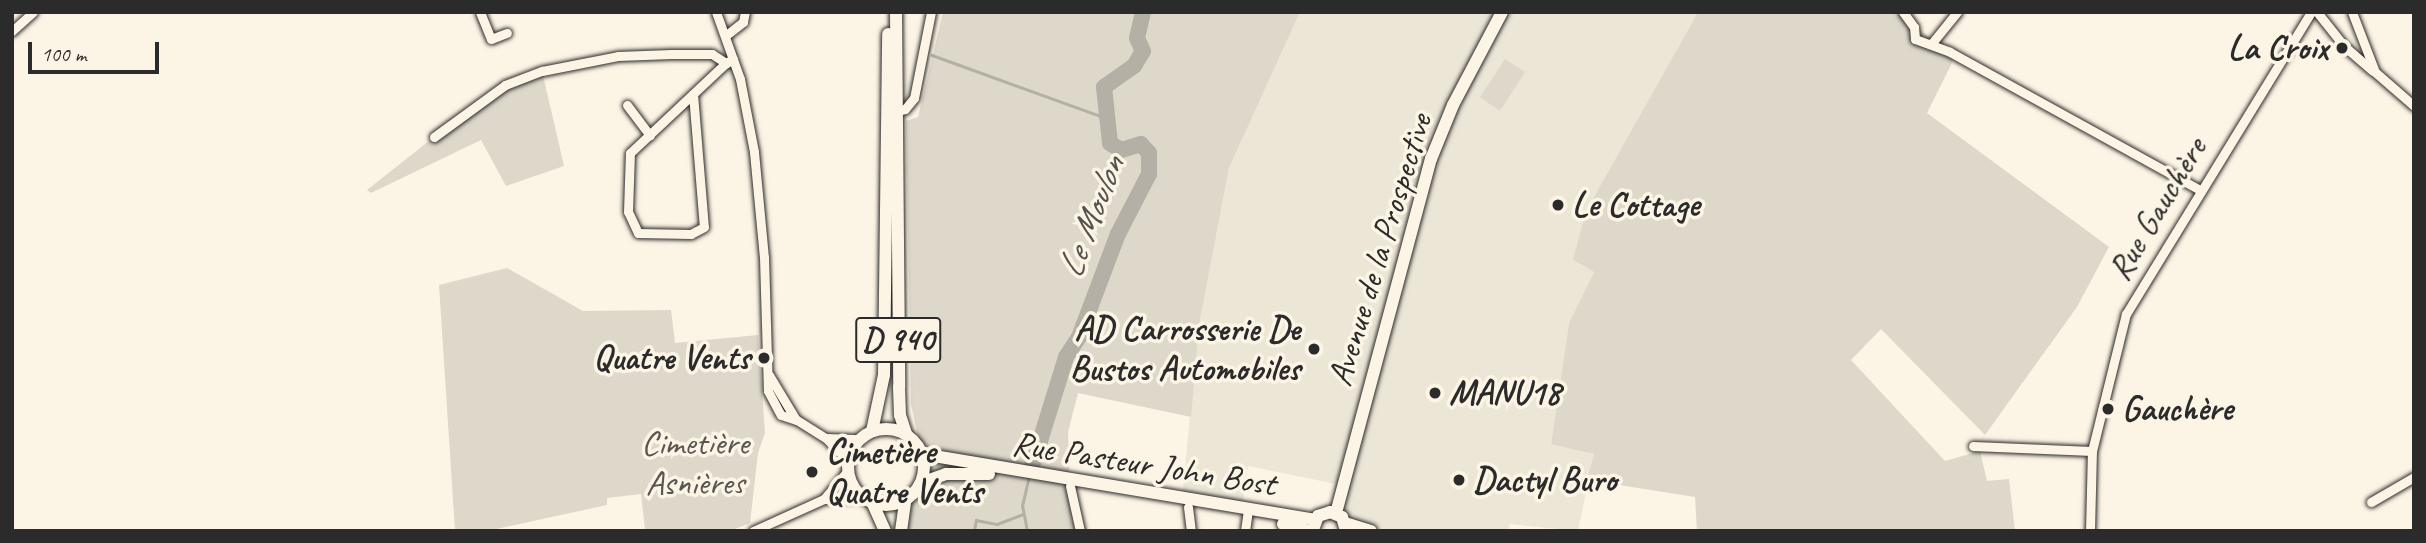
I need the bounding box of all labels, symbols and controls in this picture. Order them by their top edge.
place label: La Croix [2228,27,2328,69]
scale bar [32,28,163,72]
marker: La Croix [2334,40,2350,56]
text: 100 m [41,41,86,67]
street label: Avenue de la Prospective [1318,108,1442,392]
street label: Rue Gauchère [2098,130,2216,288]
water label: Le Moulon [1048,150,1134,284]
place label: Le Cottage [1572,184,1698,226]
marker: Le Cottage [1550,197,1566,213]
place label: AD Carrosserie De Bustos Automobiles [1070,308,1300,390]
road number: D 940 [854,310,942,370]
place label: Quatre Vents [593,337,750,379]
marker: AD Carrosserie De Bustos Automobiles [1306,341,1322,357]
marker: Quatre Vents [756,350,772,366]
place label: MANU18 [1449,372,1561,414]
marker: MANU18 [1427,385,1443,401]
place label: Gauchère [2122,388,2232,430]
marker: Gauchère [2100,401,2116,417]
park label: Cimetière Asnières [641,422,749,504]
street label: Rue Pasteur John Bost [1009,422,1279,506]
place label: Cimetière Quatre Vents [826,431,983,513]
place label: Dactyl Buro [1473,459,1617,501]
marker: Cimetière Quatre Vents [804,464,820,480]
marker: Dactyl Buro [1451,472,1467,488]

